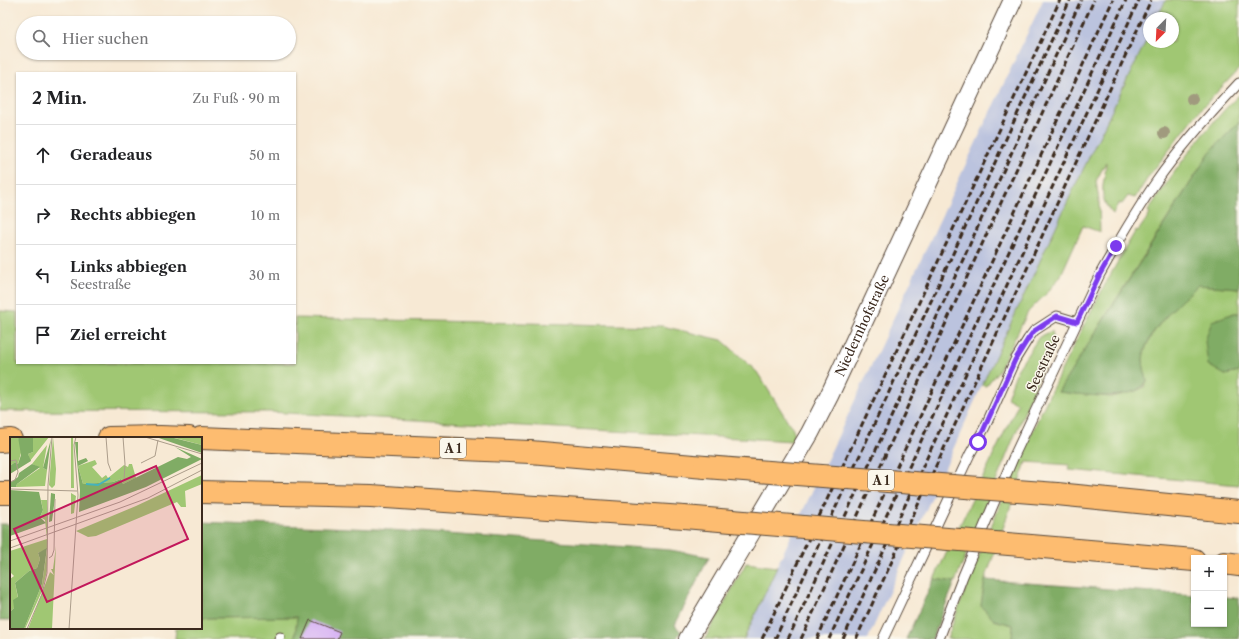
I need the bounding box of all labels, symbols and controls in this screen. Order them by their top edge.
north arrow [1143,12,1179,48]
search box [16,16,296,60]
icon: search [30,27,52,49]
text: Hier suchen [62,29,149,48]
text: 2 Min. [32,88,87,108]
text: Zu Fuß · 90 m [193,90,280,106]
icon: ahead [32,144,54,166]
text: Geradeaus [70,145,152,164]
text: 50 m [249,147,280,163]
icon: right [32,204,54,226]
text: Rechts abbiegen [70,205,196,224]
text: 10 m [251,207,280,223]
route end [1107,237,1125,255]
text: Links abbiegen [70,257,187,276]
icon: left [32,264,54,286]
text: 30 m [249,267,280,283]
street label: Niedernhofstraße [831,272,892,379]
text: Seestraße [70,276,131,292]
icon: arrive [32,324,54,346]
text: Ziel erreicht [70,325,166,344]
street label: Seestraße [1023,332,1063,394]
route start [969,433,987,451]
inset map [10,437,202,629]
road number: A 1 [440,438,466,458]
road number: A 1 [868,470,894,490]
map controls [1191,555,1227,627]
button: + [1191,555,1227,591]
button: − [1191,591,1227,627]

